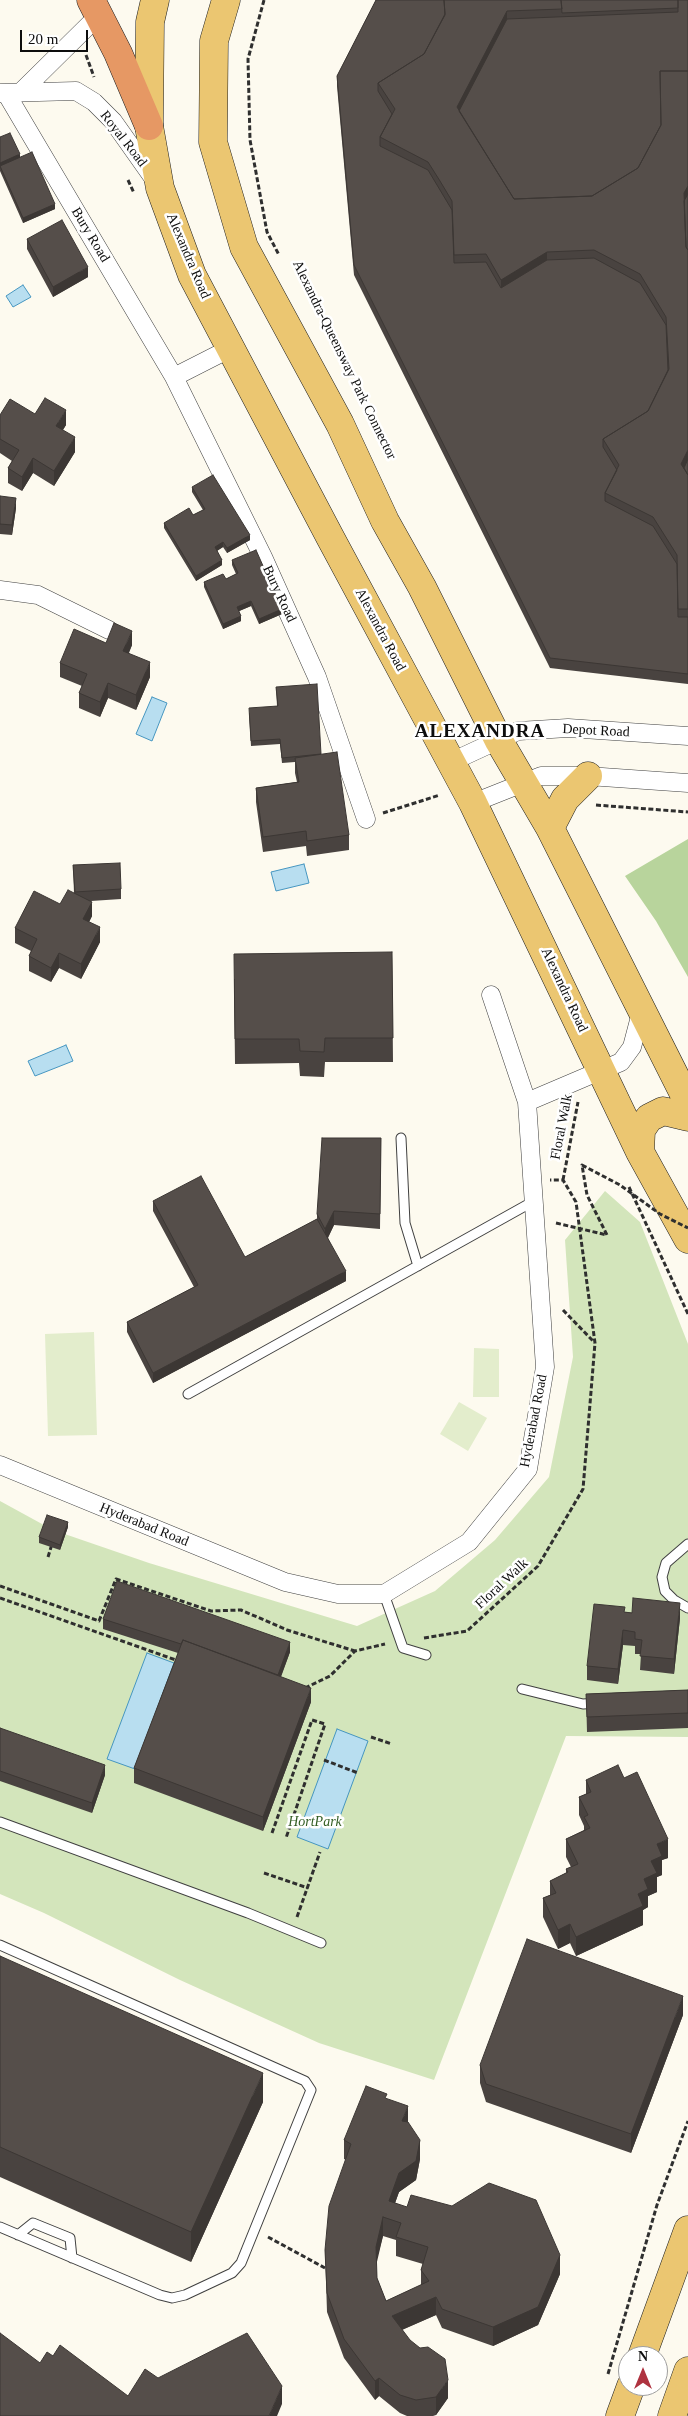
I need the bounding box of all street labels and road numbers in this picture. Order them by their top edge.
street label: Royal Road [96,108,150,170]
street label: Bury Road [67,205,113,265]
street label: Alexandra Road [162,211,214,301]
street label: Alexandra-Queensway Park Connector [288,258,400,462]
street label: Bury Road [258,563,300,625]
street label: Alexandra Road [351,586,409,674]
street label: Depot Road [562,721,630,741]
street label: Alexandra Road [537,945,591,1035]
street label: Floral Walk [547,1093,577,1161]
street label: Hyderabad Road [517,1373,551,1469]
street label: Hyderabad Road [97,1500,191,1550]
street label: Floral Walk [472,1555,532,1613]

